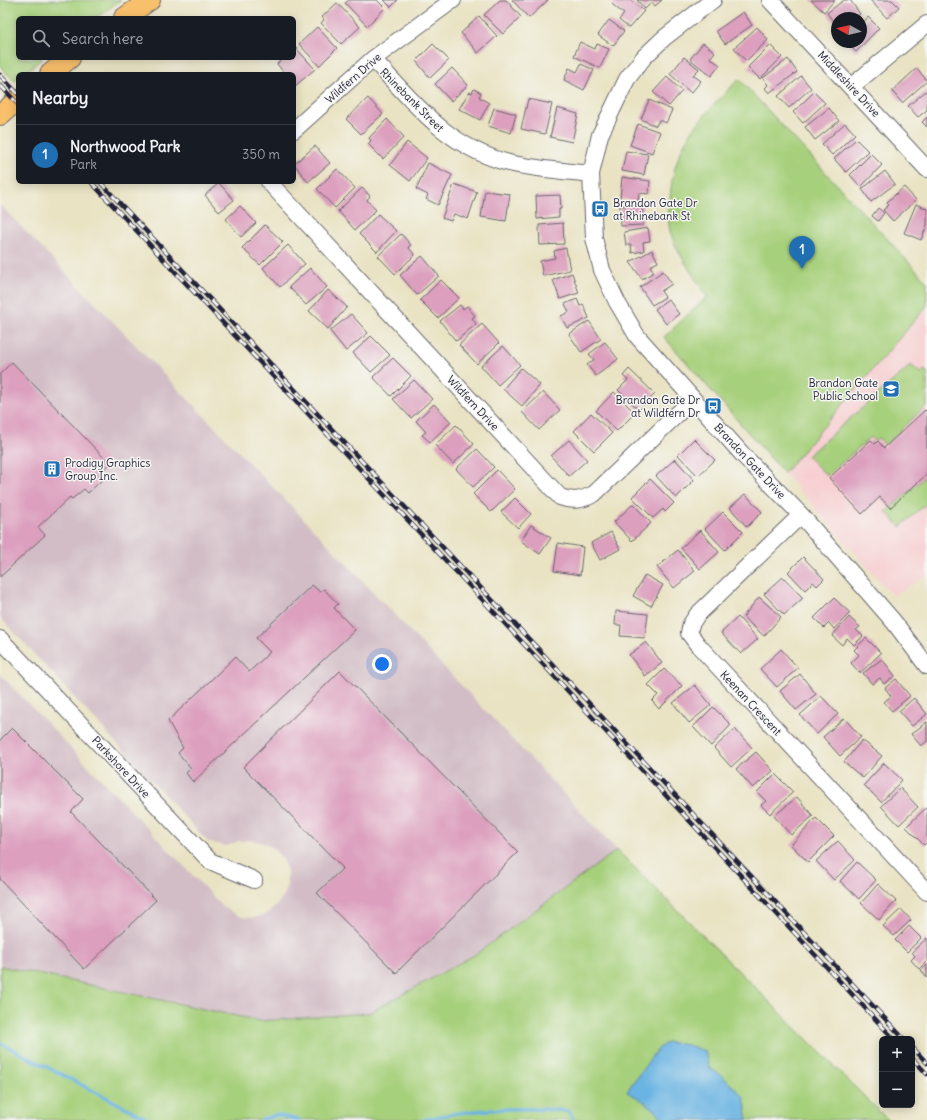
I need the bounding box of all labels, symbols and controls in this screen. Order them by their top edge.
north arrow [831,12,867,48]
search box [16,16,296,60]
icon: search [30,27,52,49]
text: Search here [62,29,143,48]
street label: Middleshire Drive [815,48,883,120]
street label: Wildfern Drive [322,50,384,106]
street label: Rhinebank Street [377,65,447,135]
text: Nearby [32,87,88,109]
text: Northwood Park [70,137,180,156]
text: 1 [42,146,48,163]
text: 350 m [242,146,280,163]
text: Park [70,156,97,173]
place label: Brandon Gate Dr at Rhinebank St [613,196,698,223]
bus stop icon: Brandon Gate Dr at Rhinebank St [590,199,610,219]
pin: 1 [789,236,815,269]
street label: Wildfern Drive [444,373,502,433]
place label: Brandon Gate Public School [808,376,878,403]
school or university icon: Brandon Gate Public School [881,379,901,399]
place label: Brandon Gate Dr at Wildfern Dr [615,393,701,420]
bus stop icon: Brandon Gate Dr at Wildfern Dr [703,396,723,416]
street label: Brandon Gate Drive [711,420,789,502]
place label: Prodigy Graphics Group Inc. [65,456,150,483]
building icon: Prodigy Graphics Group Inc. [42,459,62,479]
your location [372,654,392,674]
street label: Keenan Crescent [717,668,785,739]
street label: Parkshore Drive [89,733,153,801]
map controls [879,1036,915,1108]
button: + [879,1036,915,1072]
button: − [879,1072,915,1108]

